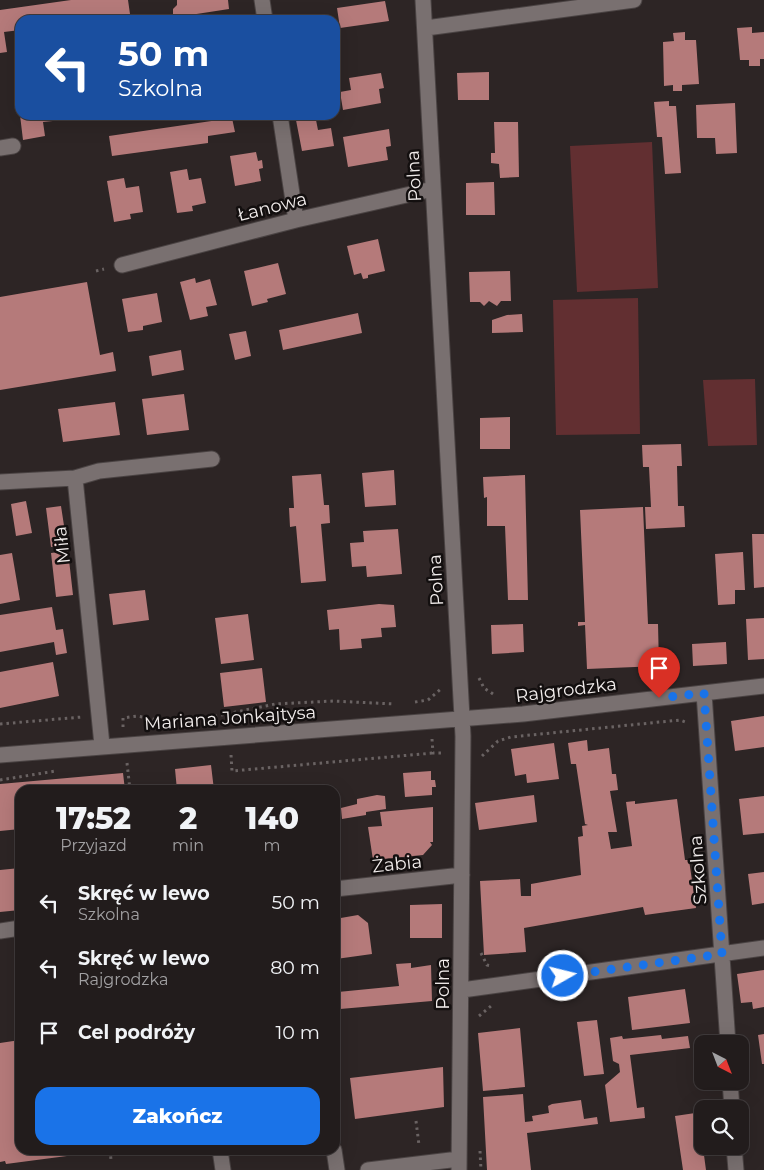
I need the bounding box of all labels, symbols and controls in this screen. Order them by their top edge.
text: 50 m [118,32,209,75]
icon: left [35,35,100,100]
text: Szkolna [118,75,203,102]
street label: Polna [402,150,426,202]
street label: Łanowa [235,188,309,226]
street label: Miła [49,525,75,565]
street label: Polna [424,554,448,606]
pin [638,647,680,698]
icon: arrive [645,654,673,682]
street label: Rajgrodzka [514,673,618,707]
street label: Mariana Jonkajtysa [143,701,317,735]
text: 17:52 [56,800,131,837]
text: 2 [179,800,197,837]
text: 140 [245,800,299,837]
street label: Szkolna [685,835,711,905]
text: Przyjazd [60,836,127,855]
text: min [172,836,204,855]
text: m [264,836,281,855]
street label: Żabia [371,850,423,878]
text: Skręć w lewo [78,882,210,905]
icon: left [35,889,63,917]
text: 50 m [272,891,320,914]
text: Szkolna [78,905,140,924]
text: Skręć w lewo [78,947,210,970]
position arrow [536,949,588,1001]
icon: left [35,954,63,982]
text: 80 m [270,956,320,979]
street label: Polna [432,958,454,1010]
text: Rajgrodzka [78,970,168,989]
icon: arrive [35,1019,63,1047]
text: Cel podróży [78,1021,195,1044]
text: 10 m [275,1021,320,1044]
north arrow [694,1035,749,1090]
map controls [694,1035,749,1155]
button: Zakończ [35,1087,320,1145]
button: search [694,1100,749,1155]

